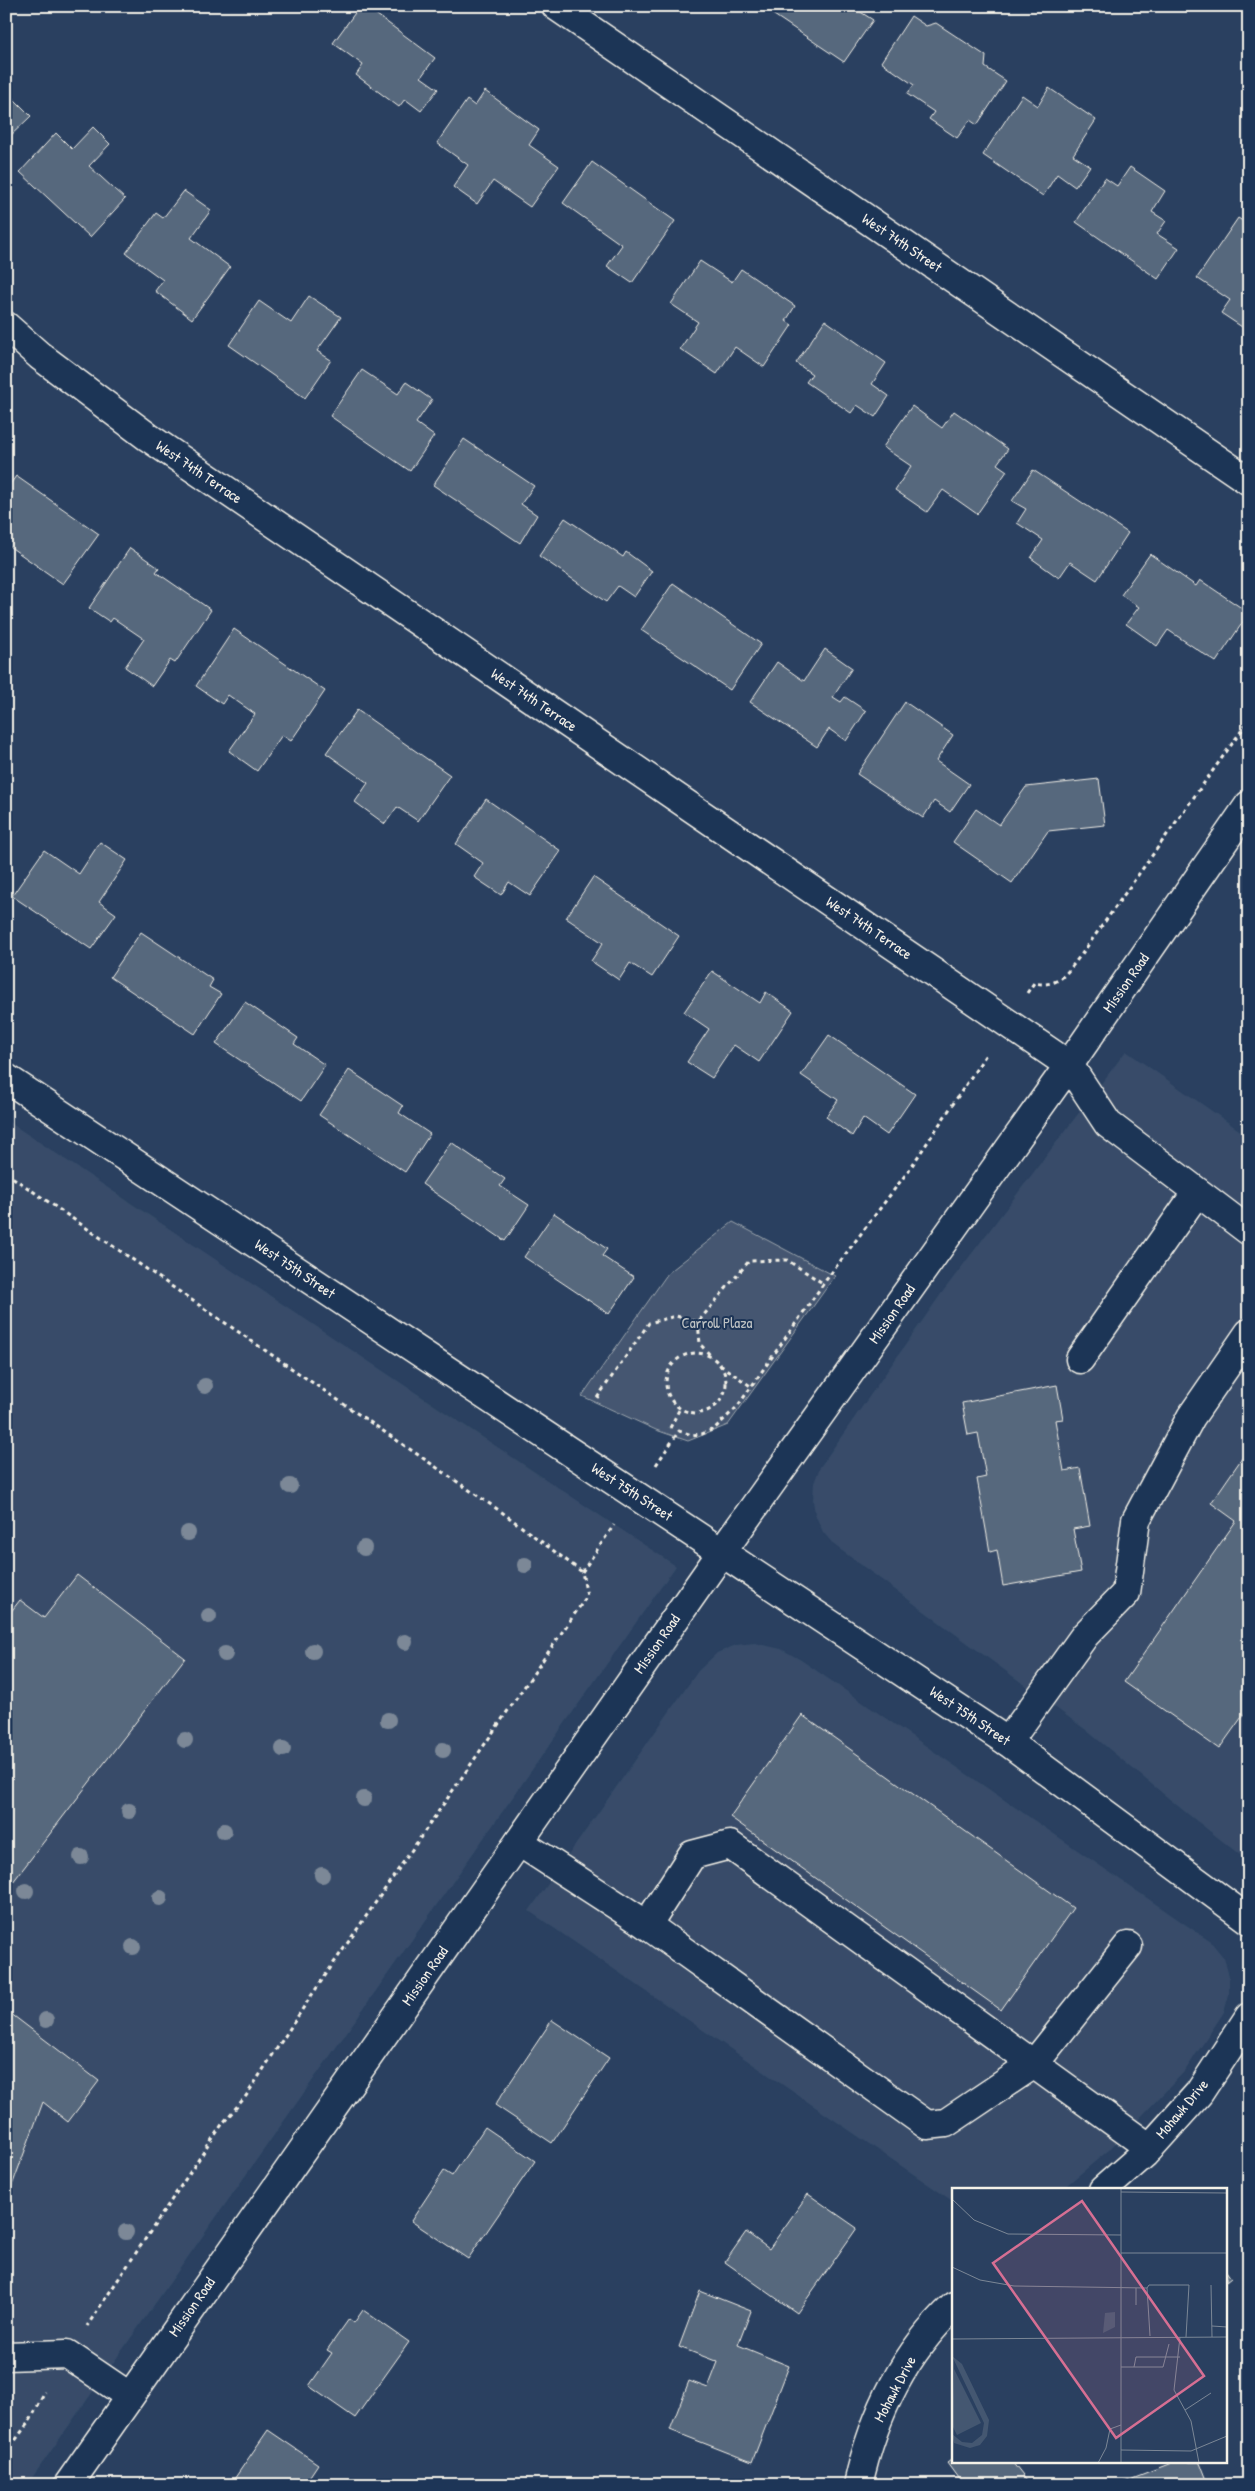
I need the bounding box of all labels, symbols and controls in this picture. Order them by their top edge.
street label: West 74th Street [858,208,947,278]
street label: West 74th Terrace [152,435,247,508]
street label: West 74th Terrace [487,663,582,736]
street label: West 74th Terrace [822,891,917,964]
street label: Mission Road [1097,949,1154,1017]
street label: West 75th Street [251,1234,340,1304]
street label: Mission Road [863,1280,920,1348]
park label: Carroll Plaza [682,1312,753,1333]
street label: West 75th Street [587,1457,678,1526]
street label: Mission Road [628,1610,685,1678]
street label: West 75th Street [926,1681,1015,1751]
street label: Mission Road [396,1942,453,2010]
street label: Mohawk Drive [1150,2074,1213,2143]
inset map [952,2188,1228,2464]
street label: Mission Road [163,2273,220,2341]
street label: Mohawk Drive [868,2352,921,2425]

